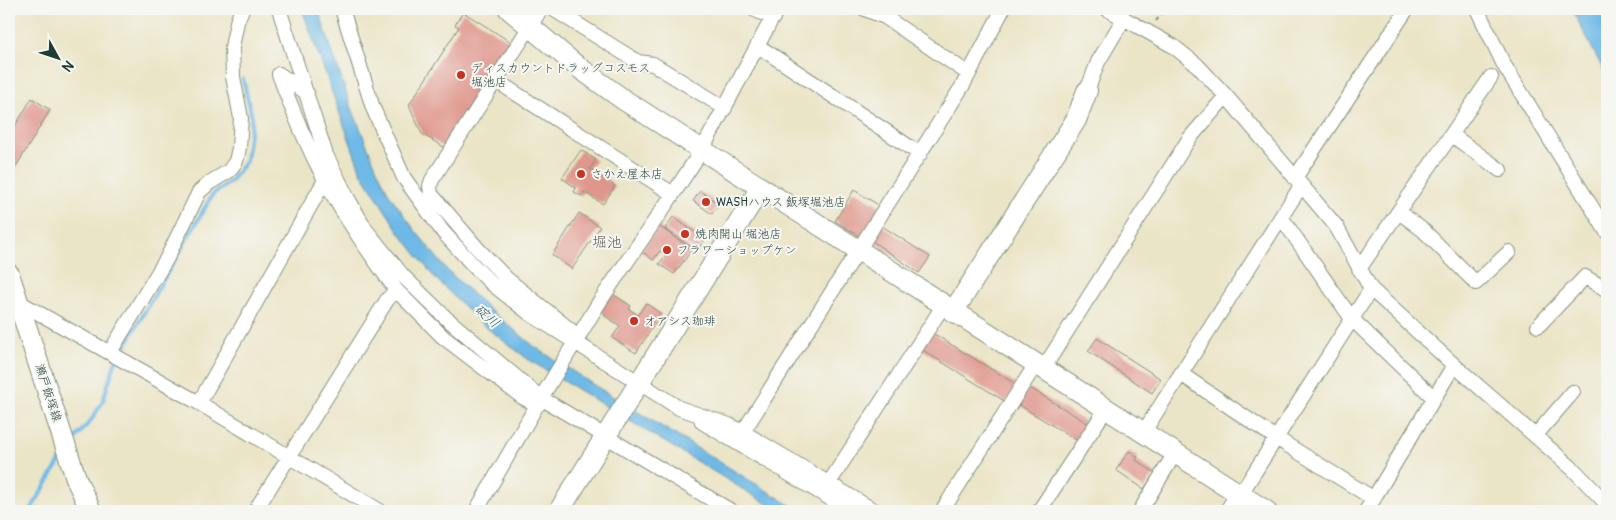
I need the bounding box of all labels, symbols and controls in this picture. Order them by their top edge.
north arrow [32,32,82,82]
text: N [58,57,77,75]
place label: ディスカウントドラッグコスモス 堀池店 [471,61,650,90]
marker: ディスカウントドラッグコスモス 堀池店 [455,69,467,81]
place label: さかえ屋本店 [591,167,663,182]
marker: さかえ屋本店 [575,168,587,180]
place label: WASHハウス 飯塚堀池店 [716,195,846,210]
marker: WASHハウス 飯塚堀池店 [700,196,712,208]
place label: 焼肉開山 堀池店 [695,227,782,242]
marker: 焼肉開山 堀池店 [679,228,691,240]
district label: 堀池 [592,233,622,252]
place label: フラワーショップケン [677,243,797,258]
marker: フラワーショップケン [661,244,673,256]
water label: 碇川 [471,300,503,332]
place label: オアシス珈琲 [644,314,716,329]
marker: オアシス珈琲 [628,315,640,327]
street label: 瀬戸飯塚線 [32,362,64,424]

